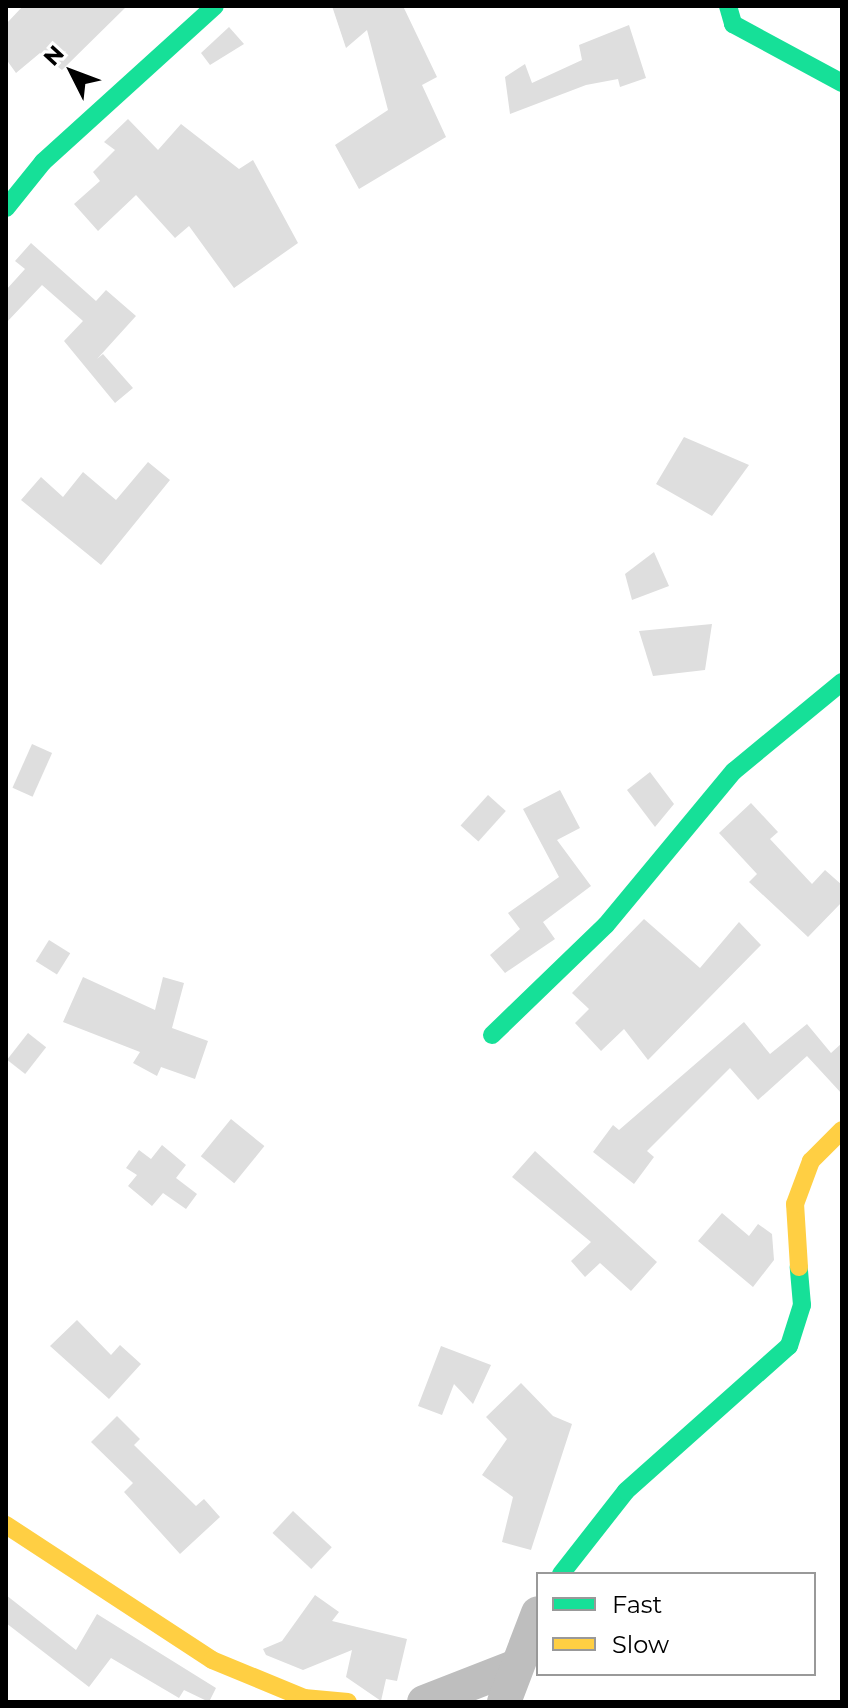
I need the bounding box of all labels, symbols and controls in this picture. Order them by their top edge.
north arrow [32,32,112,112]
text: N [38,40,70,71]
legend [536,1572,816,1676]
text: Fast [612,1590,662,1619]
text: Slow [612,1630,669,1659]

